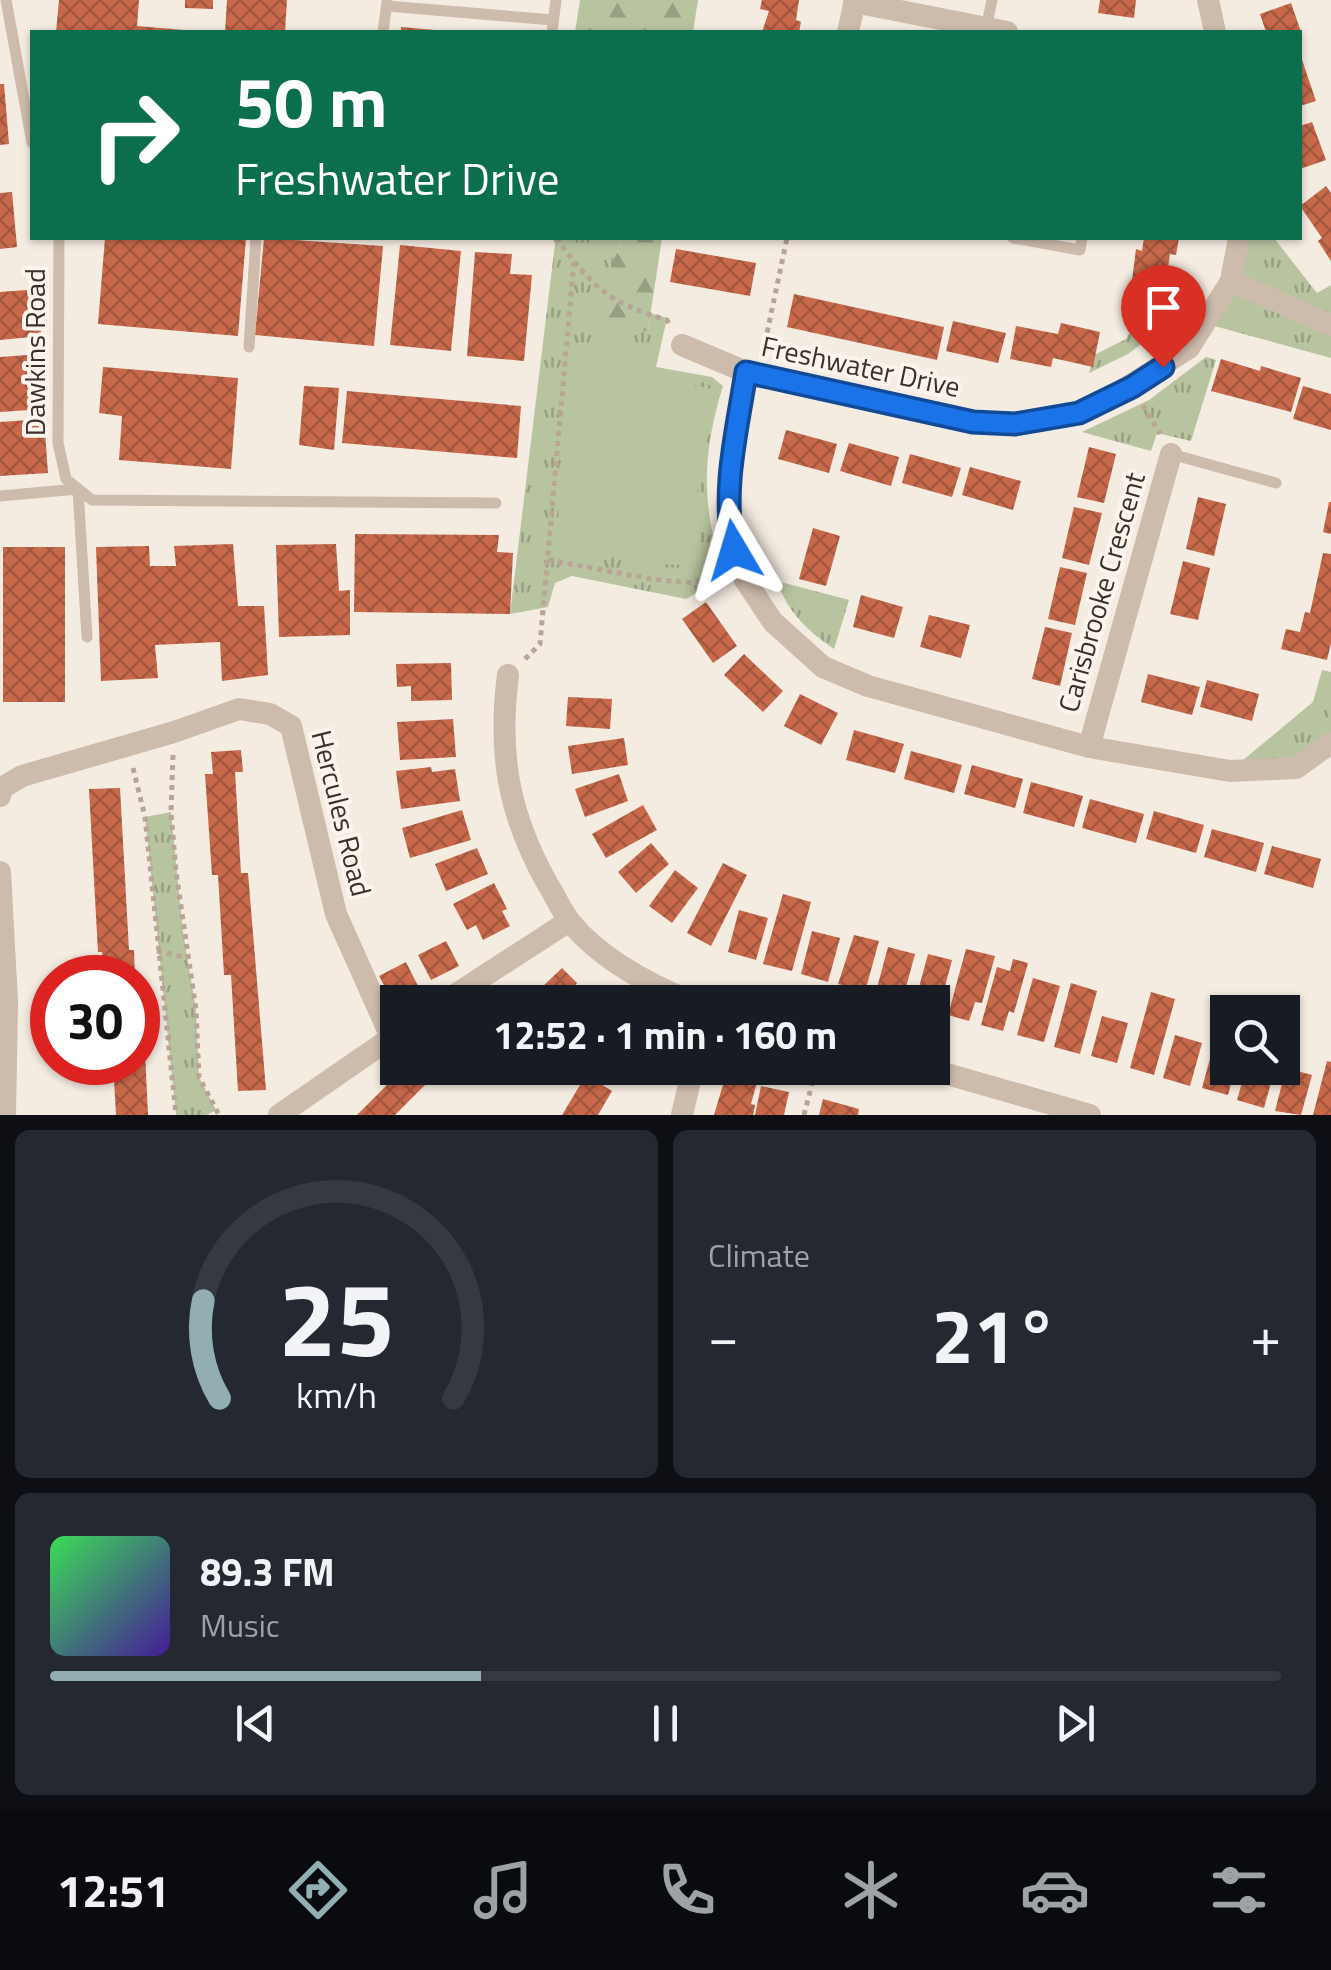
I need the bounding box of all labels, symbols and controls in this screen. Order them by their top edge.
text: 50 m [235,48,388,154]
icon: right [70,70,200,200]
text: Freshwater Drive [235,144,559,212]
pin [1121,265,1206,368]
street label: Dawkins Road [13,268,56,436]
icon: arrive [1136,280,1191,335]
street label: Freshwater Drive [758,324,964,408]
street label: Carisbrooke Crescent [1046,467,1156,717]
position arrow [682,498,786,602]
street label: Hercules Road [301,725,383,901]
speed limit sign: 30 [30,955,160,1085]
map controls [1210,995,1300,1085]
button: search [1210,995,1300,1085]
text: 12:52 · 1 min · 160 m [493,1006,837,1064]
text: Climate [708,1231,810,1279]
text: 25 [278,1238,395,1396]
text: 21° [931,1278,1058,1392]
text: − [708,1294,739,1377]
text: + [1250,1294,1281,1377]
text: km/h [296,1367,377,1422]
text: 89.3 FM [200,1543,335,1601]
text: Music [200,1601,280,1649]
icon: previous [228,1696,283,1751]
icon: pause [638,1696,693,1751]
icon: next [1048,1696,1103,1751]
icon: directions [283,1855,353,1925]
icon: music [468,1855,538,1925]
icon: phone [652,1855,722,1925]
icon: climate [836,1855,906,1925]
icon: car [1020,1855,1090,1925]
icon: filters [1204,1855,1274,1925]
text: 12:51 [57,1856,169,1924]

